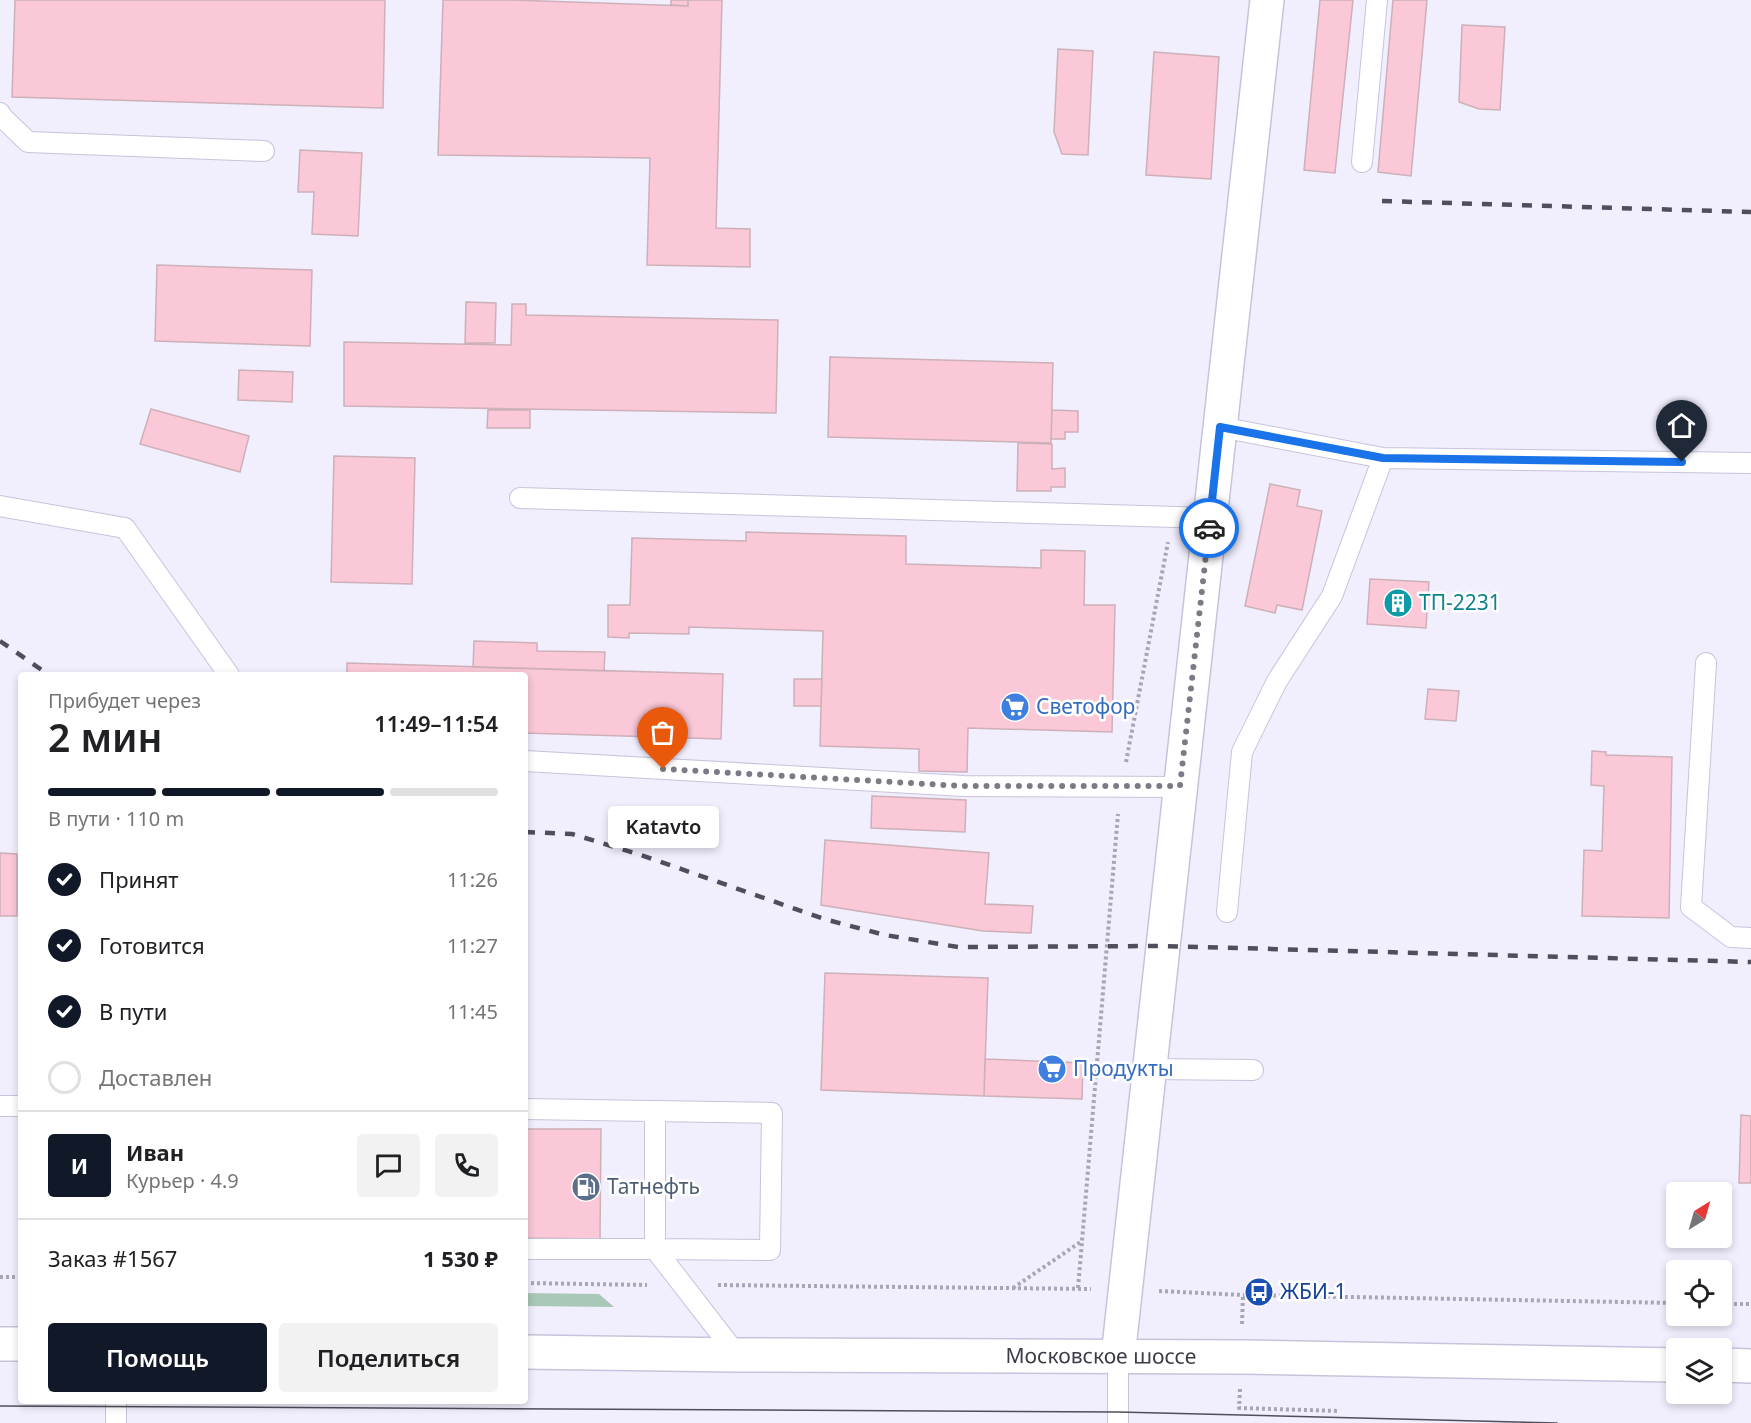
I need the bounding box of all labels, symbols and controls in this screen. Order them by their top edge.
pin [1656,400,1707,462]
icon: home [1665,409,1698,442]
courier [1179,498,1239,558]
icon: car [1193,512,1226,545]
building icon: ТП-2231 [1382,587,1414,619]
place label: ТП-2231 [1419,588,1501,616]
text: Прибудет через [48,687,201,714]
supermarket icon: Светофор [999,691,1031,723]
place label: Светофор [1036,692,1135,720]
pin [637,707,688,769]
text: 11:49–11:54 [374,708,498,738]
text: 2 мин [48,710,163,763]
icon: bag [646,716,679,749]
text: В пути · 110 m [48,805,184,832]
callout: Katavto [608,805,718,847]
text: Katavto [626,813,701,840]
icon: check [48,863,81,896]
text: Принят [99,864,179,894]
text: 11:26 [447,866,498,893]
icon: check [48,929,81,962]
text: Готовится [99,930,205,960]
text: 11:27 [447,932,498,959]
icon: check [48,995,81,1028]
text: В пути [99,996,167,1026]
text: 11:45 [447,998,498,1025]
supermarket icon: Продукты [1036,1053,1068,1085]
place label: Продукты [1073,1054,1174,1082]
text: Доставлен [99,1062,212,1092]
button: chat [357,1134,420,1197]
button: phone [435,1134,498,1197]
text: Иван [126,1137,184,1167]
text: И [71,1150,88,1180]
text: Курьер · 4.9 [126,1167,239,1194]
fuel station icon: Татнефть [570,1171,602,1203]
place label: Татнефть [607,1172,700,1200]
north arrow [1666,1182,1732,1248]
map controls [1666,1182,1732,1404]
text: Заказ #1567 [48,1243,177,1273]
text: 1 530 ₽ [423,1243,498,1273]
button: locate [1666,1260,1732,1326]
bus stop icon: ЖБИ-1 [1243,1276,1275,1308]
place label: ЖБИ-1 [1280,1277,1347,1305]
button: Помощь [48,1323,267,1392]
button: Поделиться [279,1323,498,1392]
button: layers [1666,1338,1732,1404]
street label: Московское шоссе [1006,1341,1196,1370]

